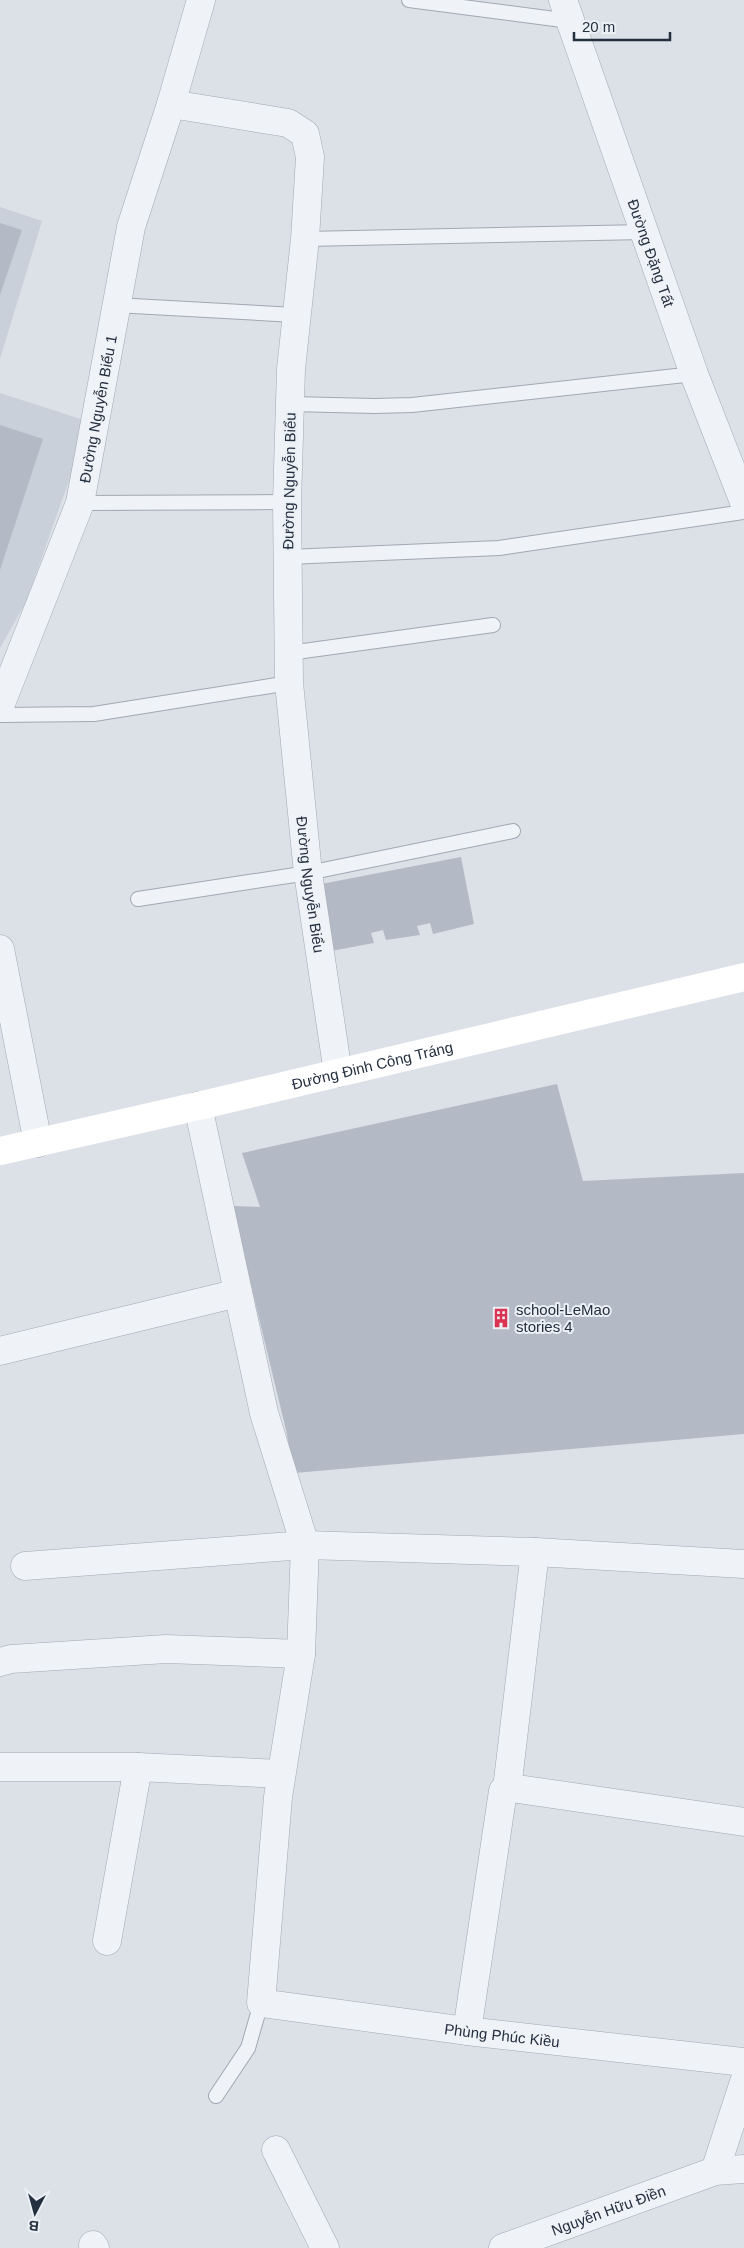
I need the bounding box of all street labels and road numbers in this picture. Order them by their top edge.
street label: Đường Đặng Tất [625,197,679,310]
street label: Đường Nguyễn Biểu 1 [75,333,119,484]
street label: Đường Nguyễn Biểu [279,412,299,550]
street label: Đường Nguyễn Biểu [294,815,328,954]
street label: Đường Đinh Công Tráng [290,1038,454,1092]
street label: Phùng Phúc Kiều [443,2020,561,2050]
street label: Nguyễn Hữu Điền [549,2181,668,2238]

